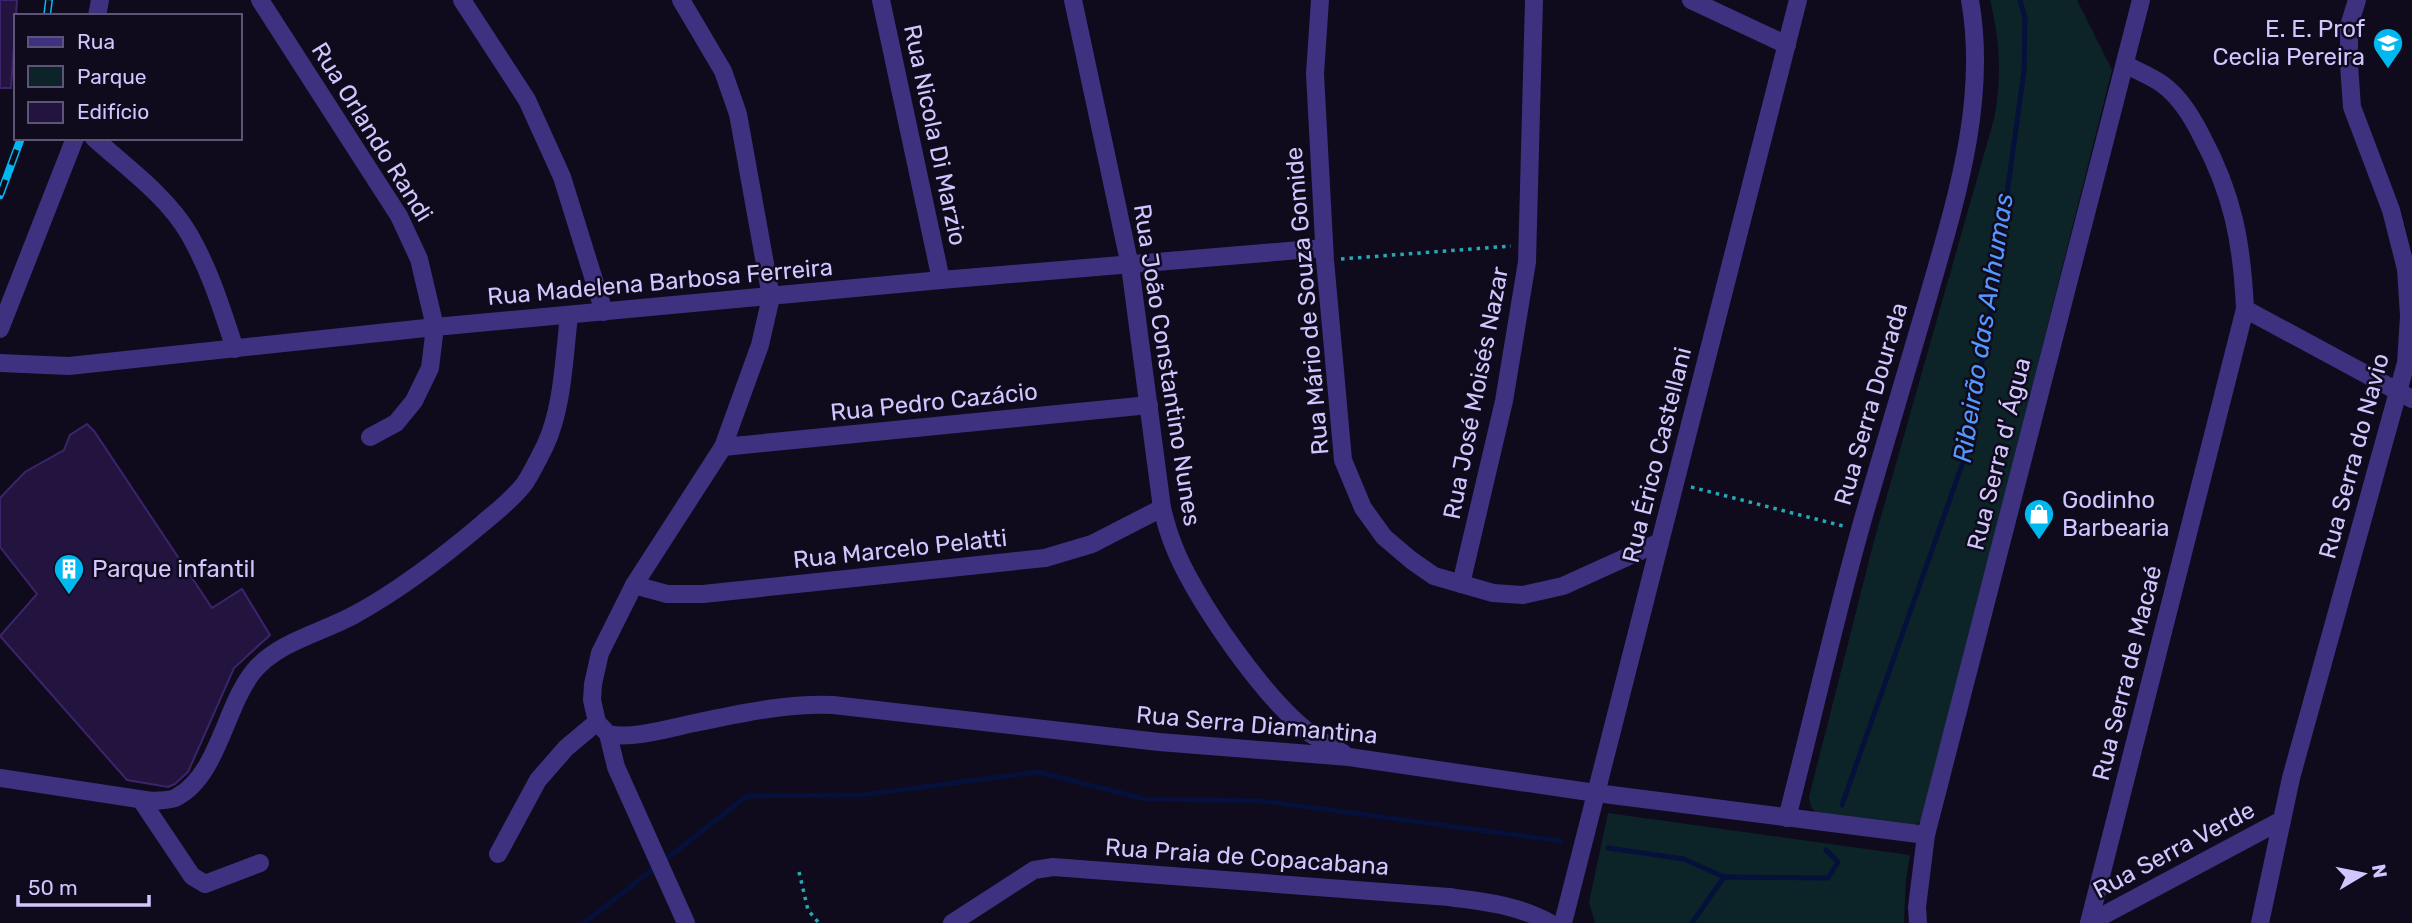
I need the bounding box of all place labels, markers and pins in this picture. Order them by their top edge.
place label: E. E. Prof Ceclia Pereira [2213,15,2366,71]
school or university icon: E. E. Prof Ceclia Pereira [2371,26,2405,70]
place label: Godinho Barbearia [2062,486,2170,542]
shop icon: Godinho Barbearia [2022,497,2056,541]
building icon: Parque infantil [52,552,86,596]
place label: Parque infantil [92,555,255,583]

